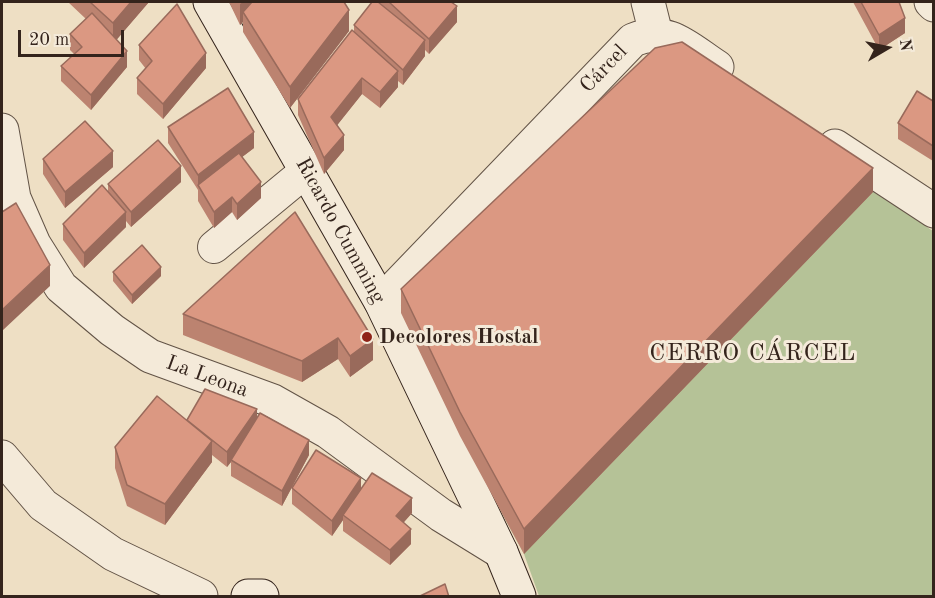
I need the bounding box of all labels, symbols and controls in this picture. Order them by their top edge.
scale bar [21,18,128,56]
north arrow [857,18,917,78]
text: 20 m [29,31,69,49]
text: N [896,38,914,52]
street label: Cárcel [575,40,633,98]
street label: Ricardo Cumming [289,154,391,308]
place label: Decolores Hostal [379,324,539,350]
marker: Decolores Hostal [360,330,374,344]
district label: CERRO CÁRCEL [649,340,857,368]
street label: La Leona [162,350,252,404]

